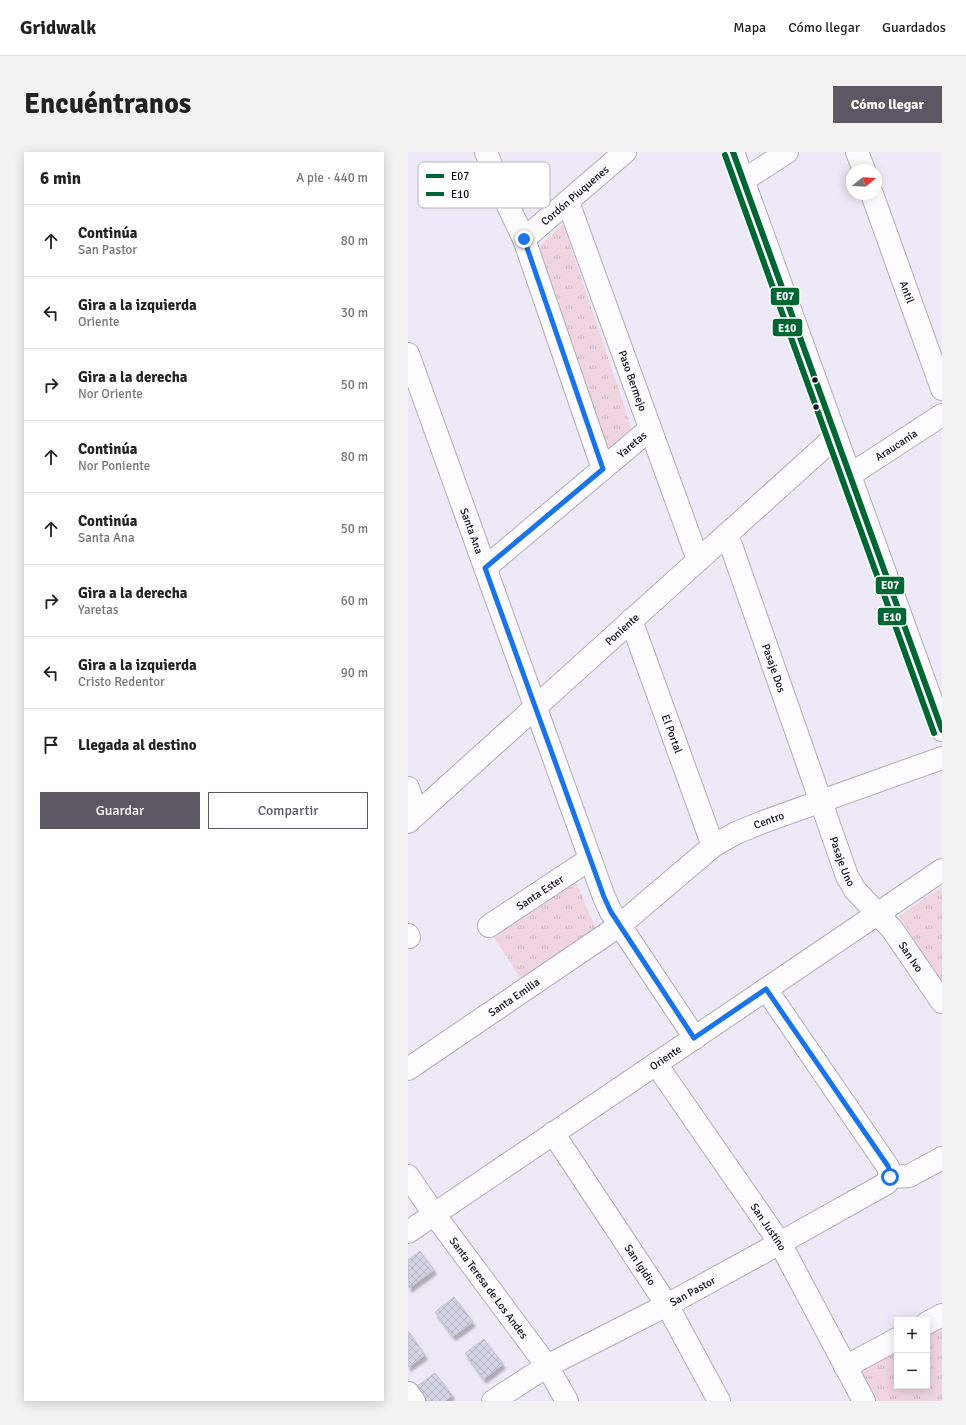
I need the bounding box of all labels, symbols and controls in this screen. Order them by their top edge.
text: Gridwalk [20,16,96,40]
text: Mapa [733,19,766,36]
text: Cómo llegar [788,19,860,36]
text: Guardados [882,19,946,36]
button: Cómo llegar [833,86,942,123]
text: Encuéntranos [24,87,191,121]
legend [418,162,550,208]
street label: Cordón Piuquenes [538,162,611,228]
north arrow [846,164,882,200]
text: 6 min [40,168,81,189]
text: A pie · 440 m [296,170,368,186]
text: E07 [451,170,469,183]
text: E10 [451,188,469,201]
text: Continúa [78,224,137,242]
icon: ahead [40,230,62,252]
route end [515,230,533,248]
text: 80 m [341,233,368,249]
text: San Pastor [78,242,137,258]
street label: Antil [897,279,917,305]
line badge: E07 [770,287,800,306]
text: E07 [776,290,794,303]
text: Gira a la izquierda [78,296,197,314]
icon: left [40,302,62,324]
text: 30 m [341,305,368,321]
text: Oriente [78,314,120,330]
line badge: E10 [772,318,803,337]
text: E10 [778,322,796,335]
street label: Paso Bermejo [616,348,650,413]
text: Gira a la derecha [78,368,188,386]
icon: right [40,374,62,396]
unlabelled marker [810,375,820,385]
text: 50 m [341,377,368,393]
text: Nor Oriente [78,386,143,402]
unlabelled marker [811,402,821,412]
street label: Araucanía [873,426,920,463]
street label: Yaretas [615,428,649,460]
text: Continúa [78,440,137,458]
icon: ahead [40,446,62,468]
text: 80 m [341,449,368,465]
text: Nor Poniente [78,458,150,474]
street label: Santa Ana [458,506,486,556]
text: Continúa [78,512,137,530]
icon: ahead [40,518,62,540]
text: 50 m [341,521,368,537]
text: Santa Ana [78,530,135,546]
line badge: E07 [875,576,905,595]
text: E07 [881,579,899,592]
text: Gira a la derecha [78,584,188,602]
icon: right [40,590,62,612]
text: 60 m [341,593,368,609]
text: Yaretas [78,602,118,618]
line badge: E10 [877,607,907,626]
street label: Poniente [602,610,642,648]
text: E10 [883,611,901,624]
street label: Pasaje Dos [759,642,789,694]
text: Gira a la izquierda [78,656,197,674]
icon: left [40,662,62,684]
text: 90 m [341,665,368,681]
text: Cristo Redentor [78,674,165,690]
street label: El Portal [659,712,685,755]
icon: arrive [40,734,62,756]
text: Llegada al destino [78,736,197,754]
button: Guardar [40,792,200,829]
button: Compartir [208,792,368,829]
street label: Centro [752,808,786,832]
street label: Pasaje Uno [827,835,858,889]
street label: Santa Ester [514,872,566,913]
street label: San Ivo [896,939,926,975]
street label: Santa Emilia [486,975,542,1019]
street label: Oriente [647,1042,684,1073]
route start [881,1168,899,1186]
street label: San Justino [748,1201,789,1253]
street label: Santa Teresa de Los Andes [447,1235,531,1341]
street label: San Igidio [622,1242,659,1288]
street label: San Pastor [667,1273,718,1309]
map controls [894,1317,930,1389]
button: + [894,1317,930,1353]
button: − [894,1353,930,1389]

